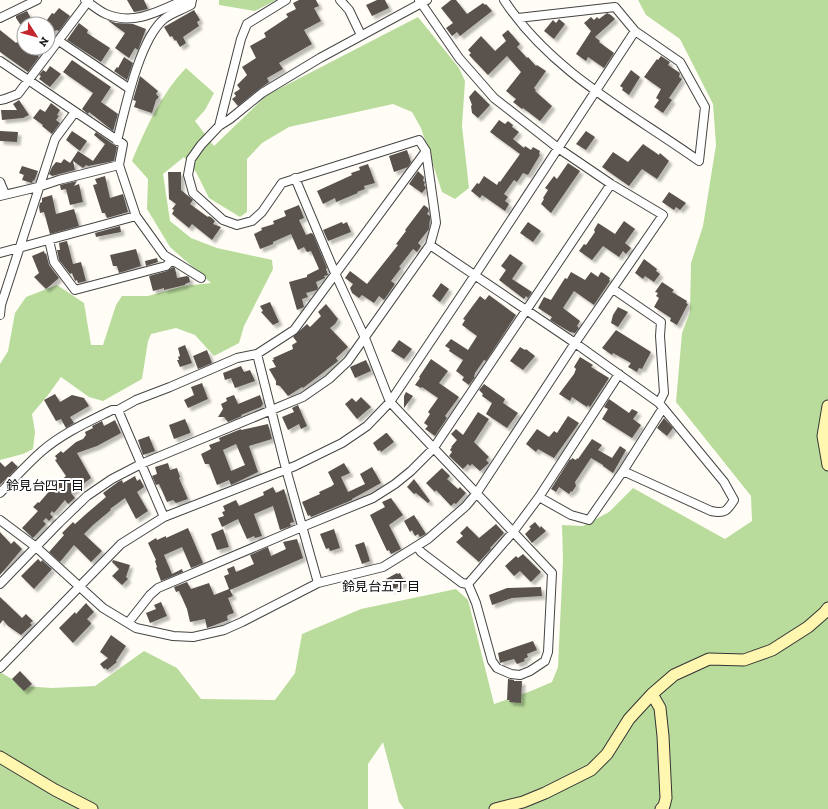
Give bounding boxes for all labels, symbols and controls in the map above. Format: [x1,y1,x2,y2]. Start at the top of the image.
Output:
north arrow [16,16,56,56]
text: N [36,34,51,49]
district label: 鈴見台四丁目 [6,478,84,493]
district label: 鈴見台五丁目 [342,579,420,594]

